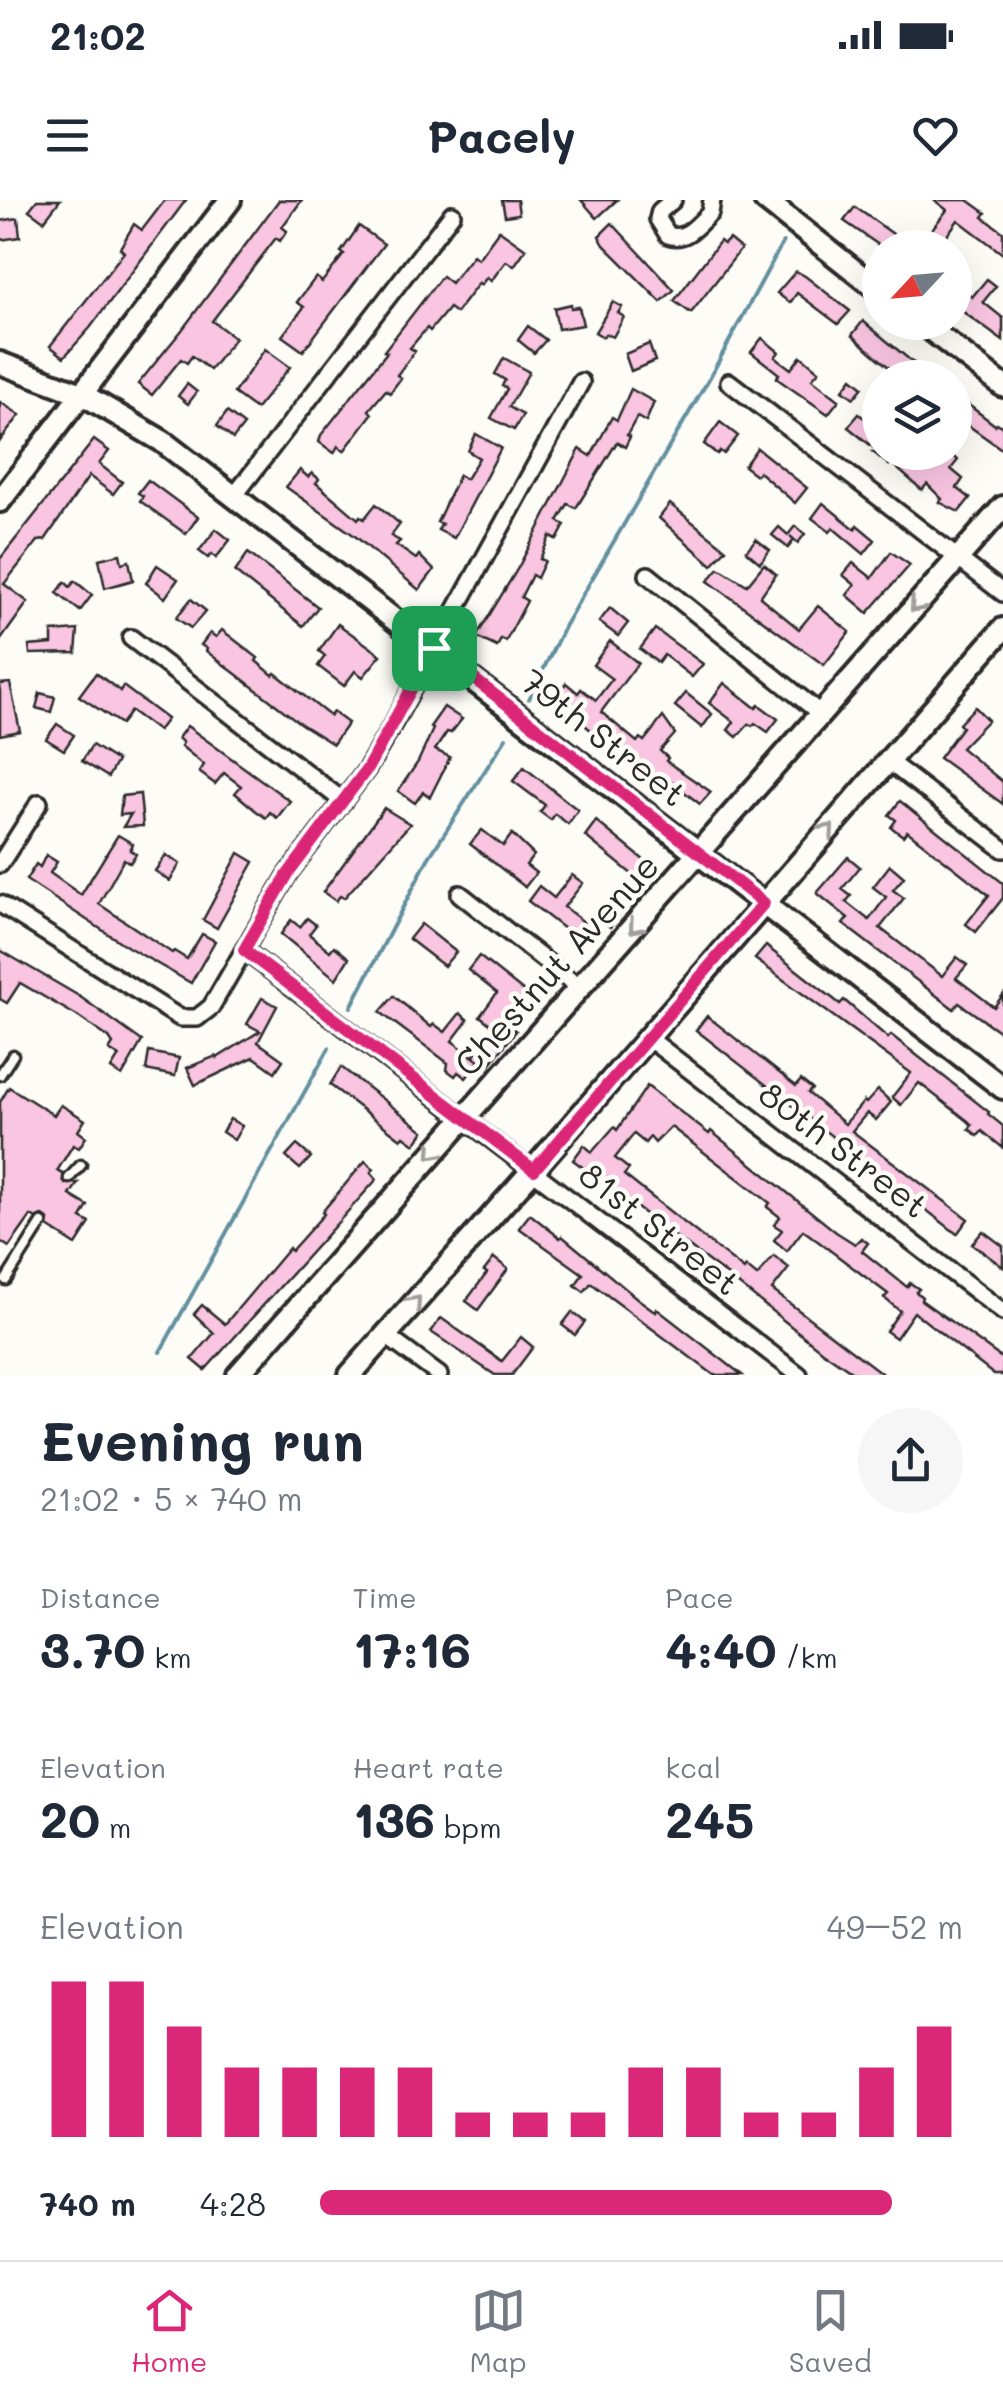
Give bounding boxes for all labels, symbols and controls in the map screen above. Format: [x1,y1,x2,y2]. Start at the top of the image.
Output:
text: 21:02 [50,10,146,60]
text: Pacely [427,106,576,164]
icon: menu [40,108,95,163]
icon: heart [908,108,963,163]
north arrow [862,230,972,340]
map controls [862,230,972,470]
button: layers [862,360,972,470]
one-way arrow [909,594,927,613]
pin [392,606,477,691]
icon: arrive [407,621,462,676]
street label: 79th Street [512,657,696,815]
one-way arrow [816,823,834,841]
street label: Chestnut Avenue [443,842,668,1085]
one-way arrow [629,915,647,934]
street label: 80th Street [750,1070,938,1227]
one-way arrow [427,1141,445,1160]
street label: 81st Street [570,1150,750,1305]
one-way arrow [403,1295,421,1314]
text: Evening run [40,1403,364,1475]
button: share [858,1408,963,1513]
text: 21:02 · 5 × 740 m [40,1477,303,1519]
text: Distance [40,1579,161,1615]
text: Time [353,1579,416,1615]
text: Pace [665,1579,734,1615]
text: 3.70 [40,1615,145,1681]
text: 17:16 [353,1615,471,1681]
text: 4:40 [665,1615,777,1681]
text: km [145,1639,192,1675]
text: /km [777,1639,838,1675]
text: Elevation [40,1749,166,1785]
text: Heart rate [353,1749,504,1785]
text: kcal [665,1749,721,1785]
text: 20 [40,1785,100,1851]
text: 136 [353,1785,435,1851]
text: 245 [665,1785,754,1851]
text: m [100,1809,131,1845]
text: bpm [435,1809,501,1845]
text: Elevation [40,1905,184,1947]
text: 49–52 m [827,1905,963,1947]
text: 740 m [40,2182,136,2224]
text: 4:28 [200,2182,266,2224]
tab: Home [131,2283,207,2379]
tab: Map [470,2283,527,2379]
tab: Saved [789,2283,872,2379]

